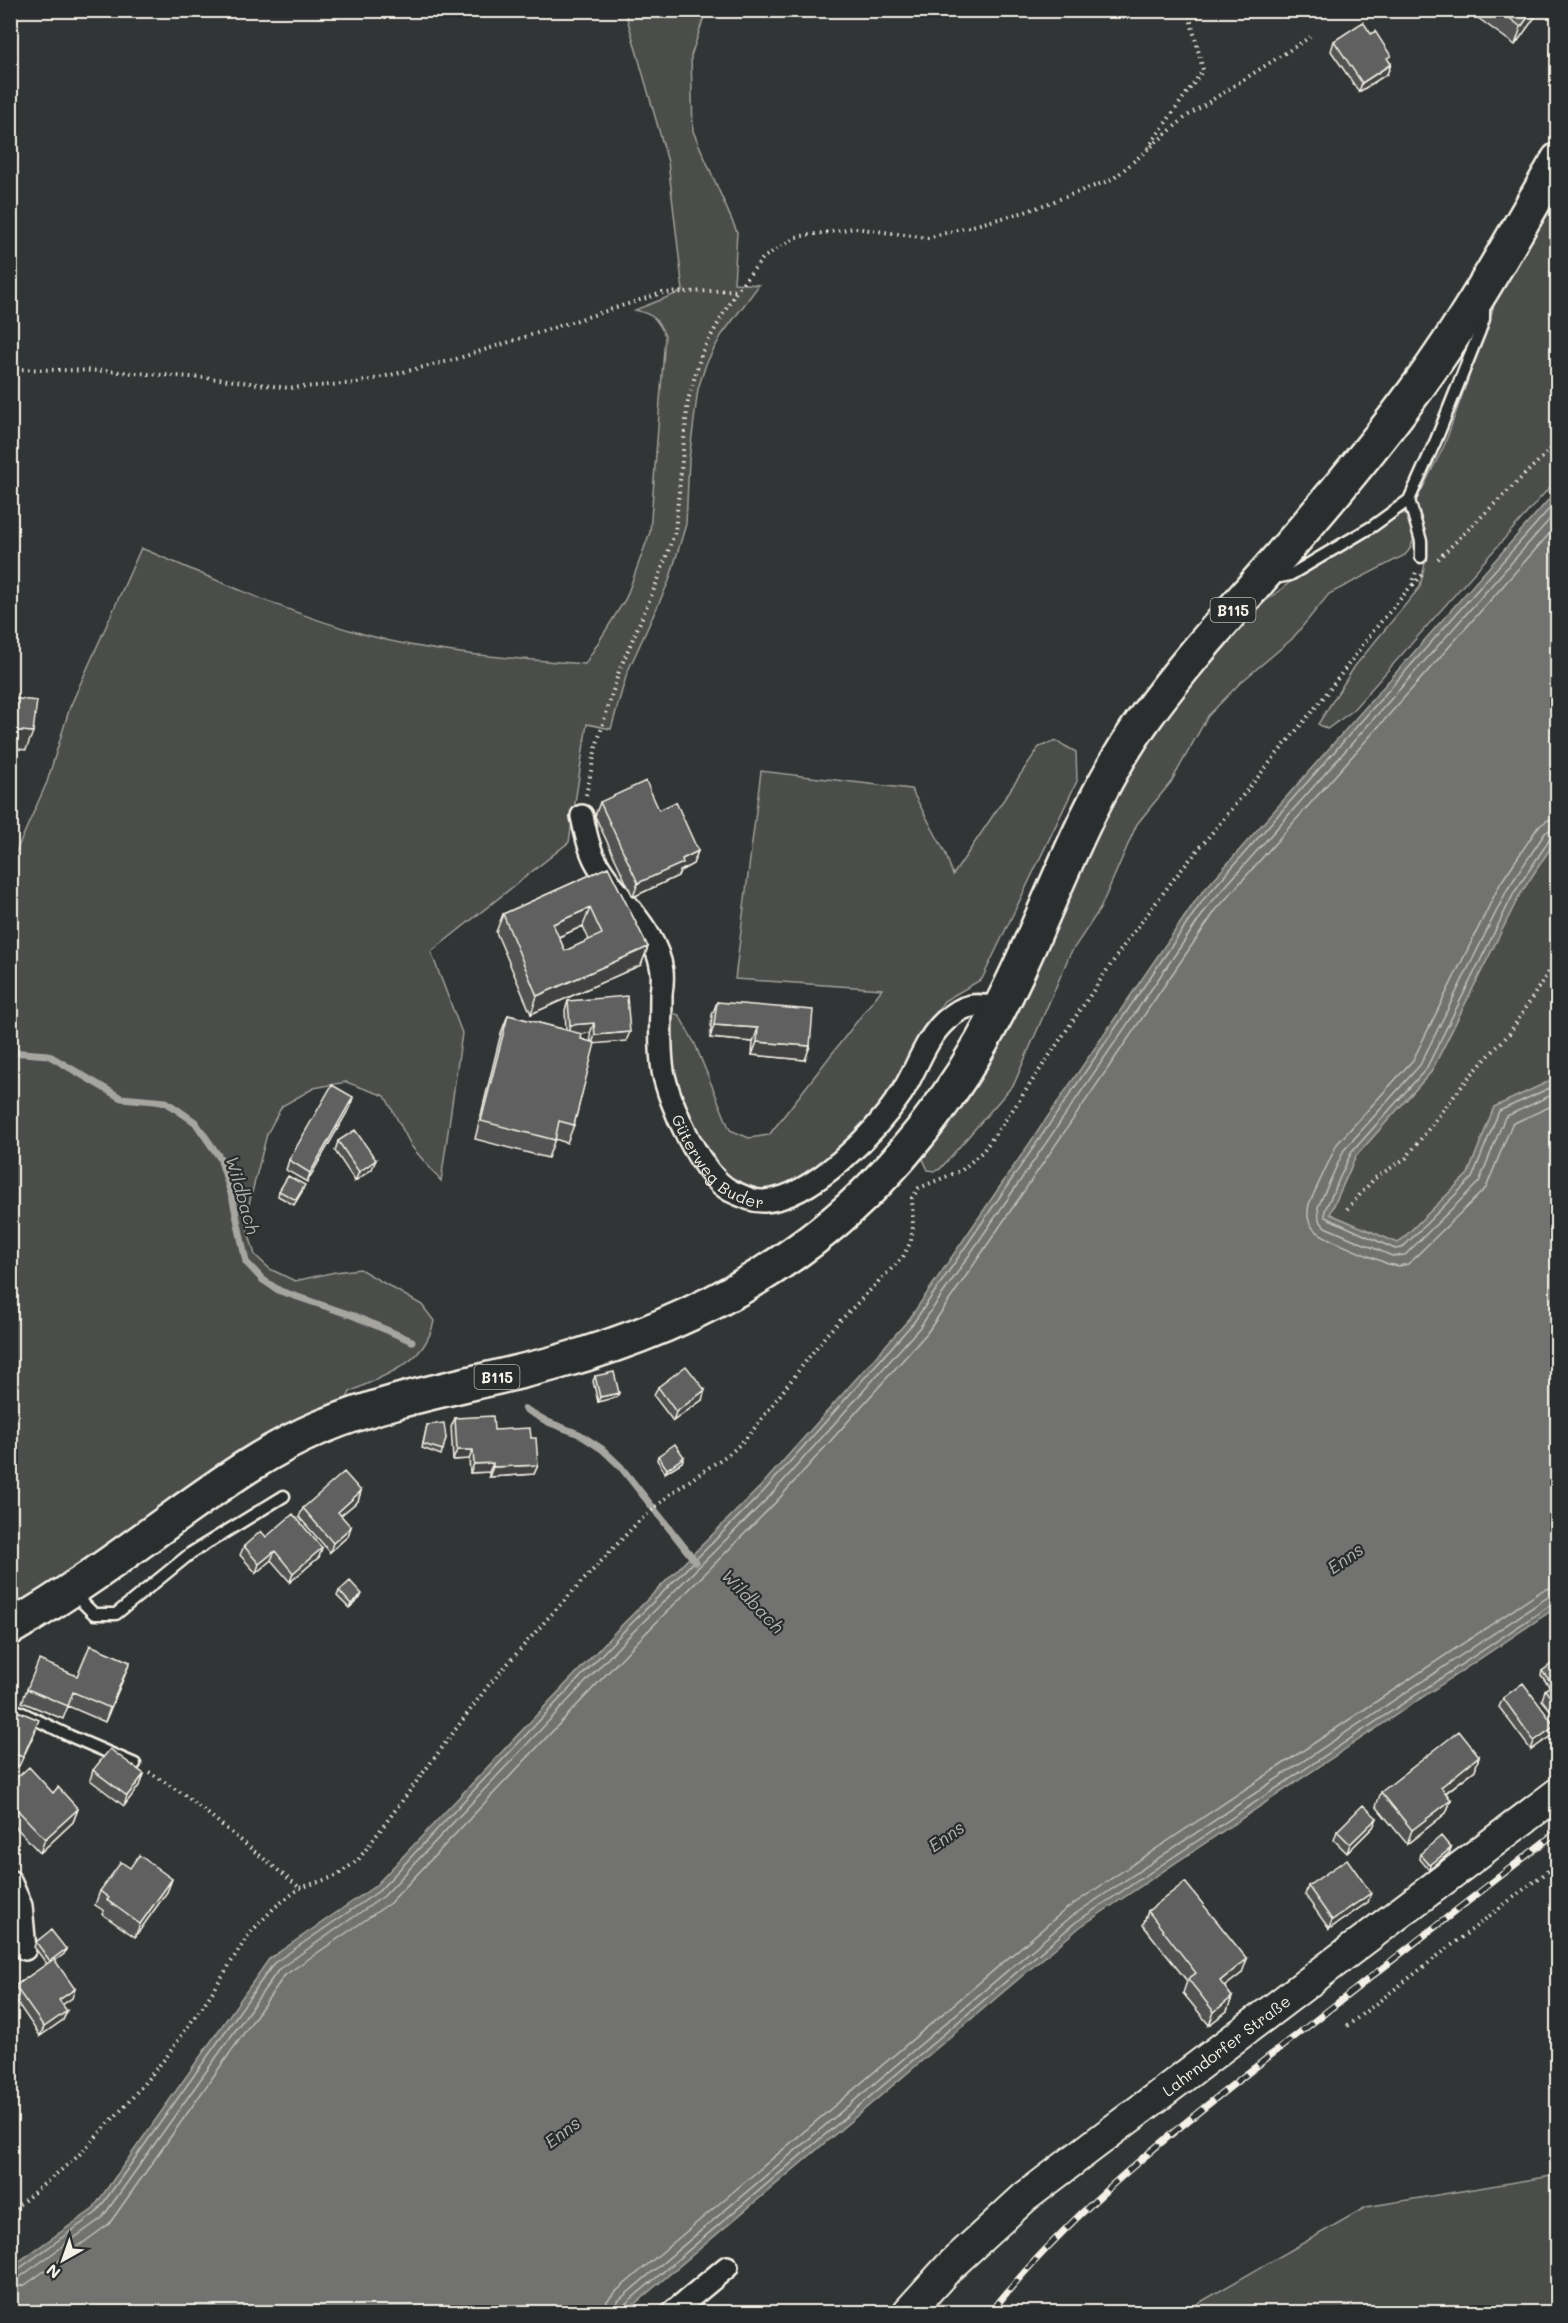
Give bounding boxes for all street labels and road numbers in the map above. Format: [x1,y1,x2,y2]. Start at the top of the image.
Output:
road number: B115 [1210,598,1256,622]
street label: Güterweg Buder [668,1111,765,1212]
road number: B115 [474,1365,520,1389]
street label: Lahrndorfer Straße [1157,1990,1294,2100]

